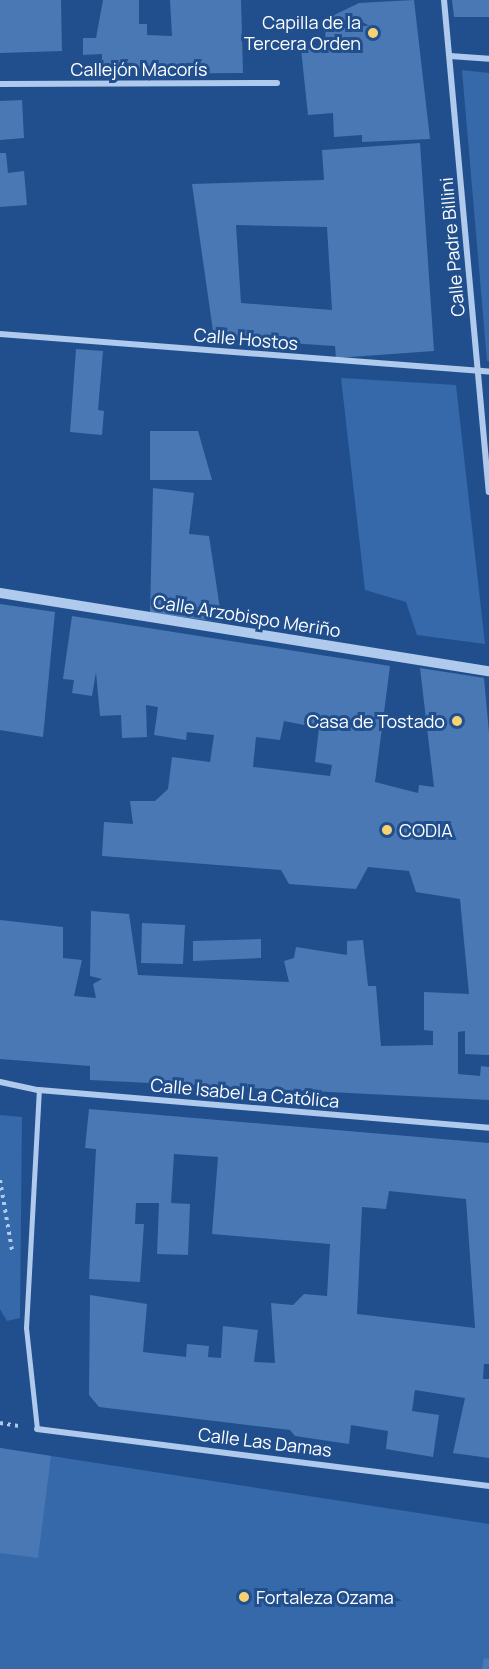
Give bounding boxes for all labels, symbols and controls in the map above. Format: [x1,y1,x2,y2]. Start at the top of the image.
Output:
place label: Capilla de la Tercera Orden [244,12,361,54]
marker: Capilla de la Tercera Orden [366,26,380,40]
street label: Callejón Macorís [71,58,207,80]
street label: Calle Padre Billini [435,176,469,318]
street label: Calle Hostos [193,324,299,354]
street label: Calle Arzobispo Meriño [152,590,342,642]
place label: Casa de Tostado [306,710,445,732]
marker: Casa de Tostado [450,714,464,728]
place label: CODIA [399,819,453,841]
marker: CODIA [380,823,394,837]
street label: Calle Isabel La Católica [150,1074,340,1112]
street label: Calle Las Damas [197,1423,333,1461]
place label: Fortaleza Ozama [256,1586,394,1608]
marker: Fortaleza Ozama [237,1590,251,1604]

